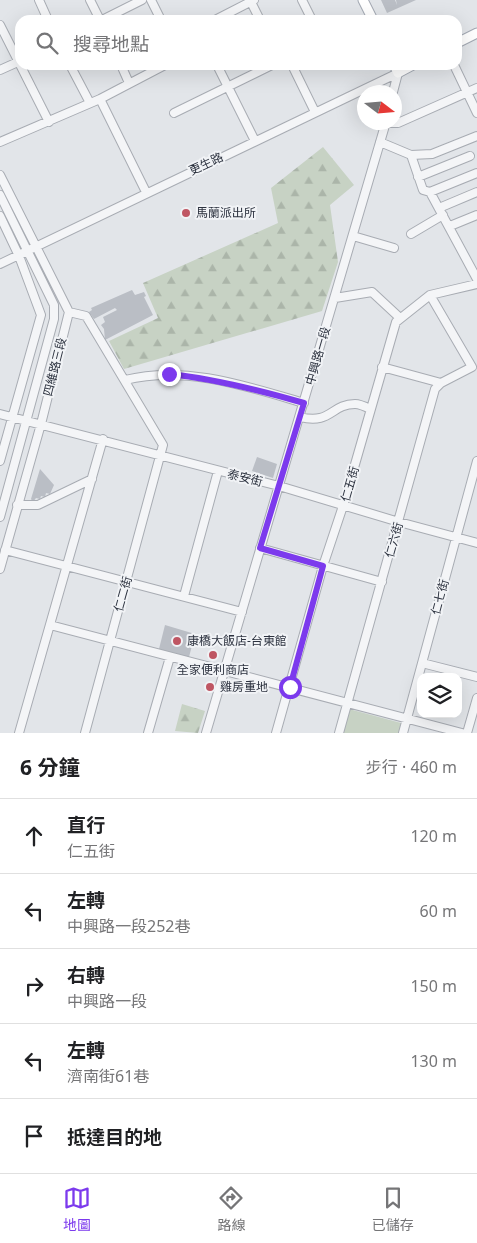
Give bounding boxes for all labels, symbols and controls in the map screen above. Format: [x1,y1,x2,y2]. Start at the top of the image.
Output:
search box [15,15,462,70]
icon: search [33,29,61,57]
text: 搜尋地點 [73,31,149,57]
north arrow [357,85,402,130]
street label: 更生路 [186,148,226,179]
place label: 馬蘭派出所 [196,204,256,221]
marker: 馬蘭派出所 [180,207,192,219]
street label: 中興路一段 [301,325,334,387]
street label: 四維路三段 [39,336,70,398]
route end [158,363,181,386]
street label: 仁五街 [336,464,363,504]
street label: 泰安街 [226,465,265,490]
street label: 仁六街 [380,520,407,560]
street label: 仁二街 [109,574,136,614]
street label: 仁七街 [427,577,452,616]
place label: 康橋大飯店-台東館 [187,632,287,649]
marker: 康橋大飯店-台東館 [171,635,183,647]
marker: 全家便利商店 [207,649,219,661]
place label: 全家便利商店 [177,661,249,678]
map controls [417,673,462,718]
button: layers [417,673,462,718]
route start [279,676,302,699]
place label: 雞房重地 [220,678,268,695]
marker: 雞房重地 [204,681,216,693]
text: 6 分鐘 [20,753,79,781]
text: 步行 · 460 m [366,756,457,778]
text: 直行 [67,812,105,838]
icon: ahead [20,822,48,850]
text: 120 m [410,825,457,847]
text: 仁五街 [67,840,115,862]
text: 左轉 [67,887,105,913]
icon: left [20,897,48,925]
text: 60 m [420,900,457,922]
text: 中興路一段252巷 [67,915,190,937]
text: 右轉 [67,962,105,988]
icon: right [20,972,48,1000]
text: 150 m [410,975,457,997]
text: 中興路一段 [67,990,147,1012]
text: 左轉 [67,1037,105,1063]
icon: left [20,1047,48,1075]
text: 130 m [410,1050,457,1072]
text: 濟南街61巷 [67,1065,149,1087]
icon: arrive [20,1122,48,1150]
text: 抵達目的地 [67,1124,162,1150]
tab: 地圖 [63,1184,91,1234]
tab: 路線 [217,1184,245,1234]
tab: 已儲存 [372,1184,414,1234]

